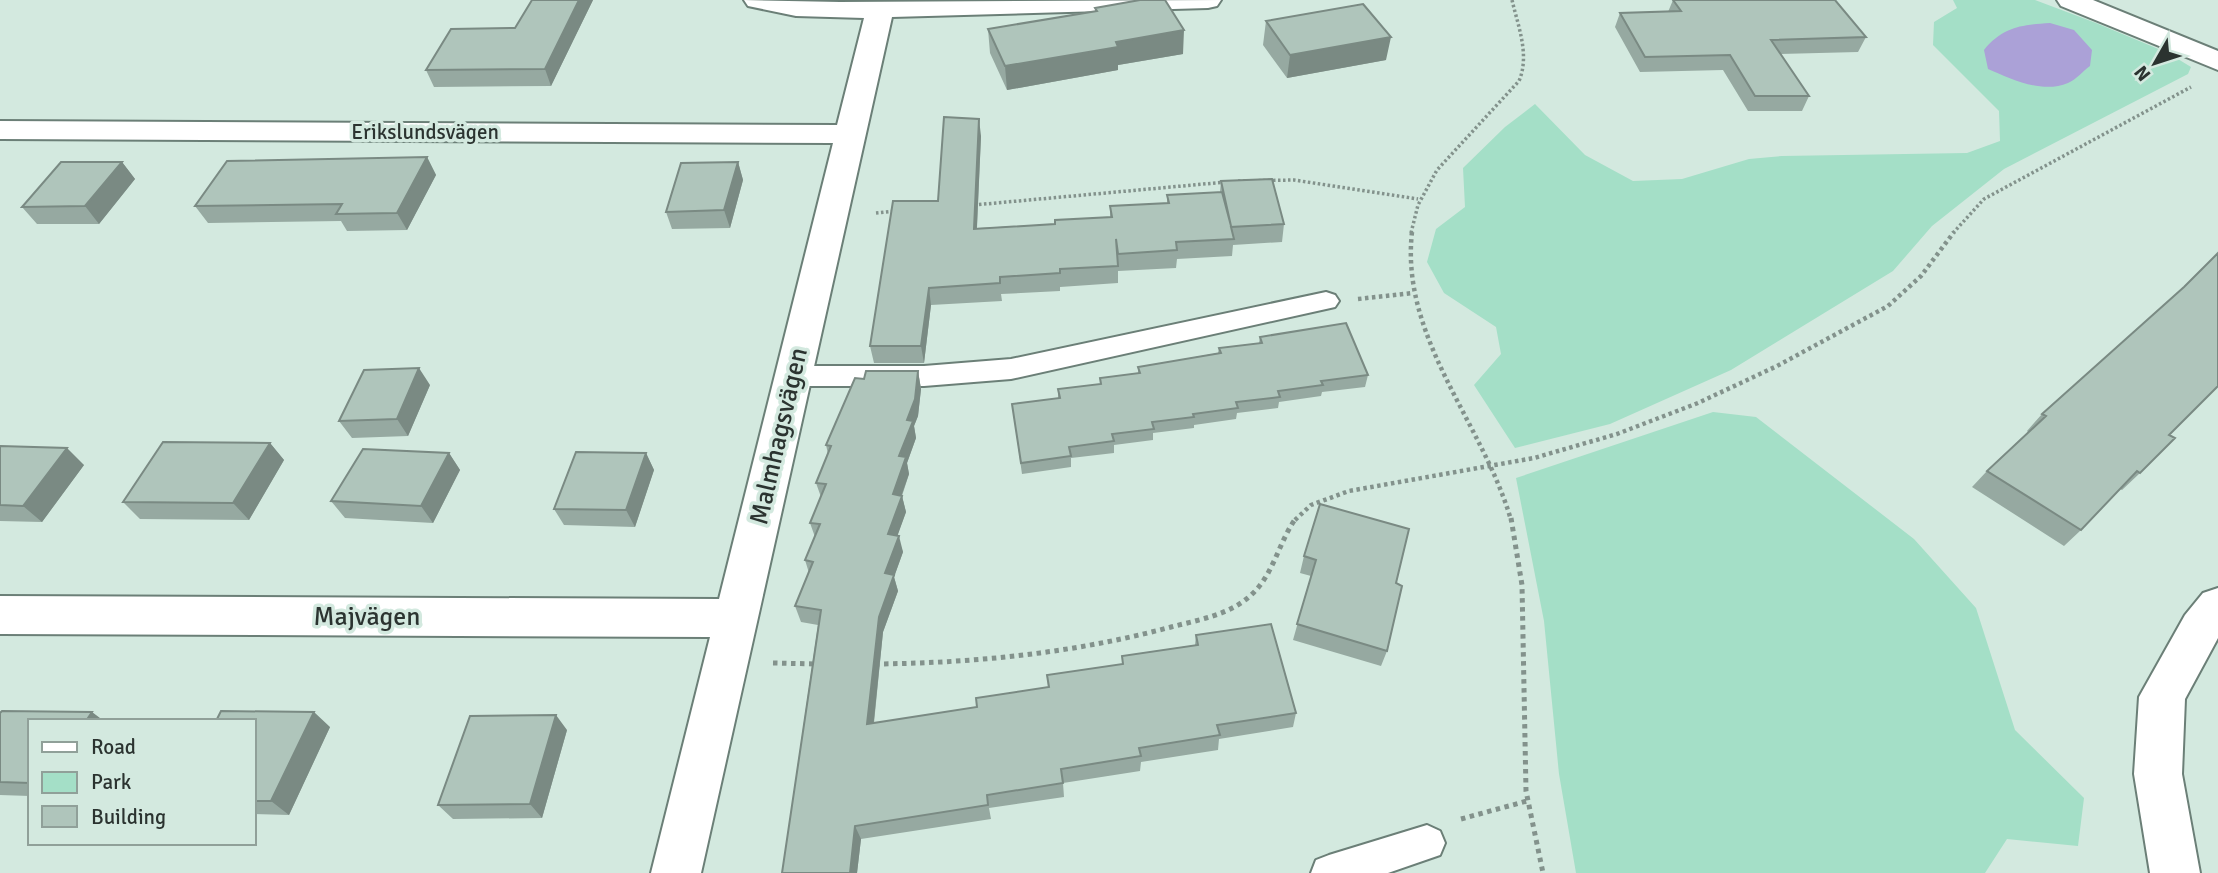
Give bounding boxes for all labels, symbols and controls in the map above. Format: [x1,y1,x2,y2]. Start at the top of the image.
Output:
north arrow [2120,28,2190,98]
text: N [2129,60,2156,86]
street label: Erikslundsvägen [351,119,499,145]
street label: Malmhagsvägen [743,345,815,528]
street label: Majvägen [314,601,421,633]
legend [28,719,256,845]
text: Road [91,734,136,760]
text: Park [91,769,132,795]
text: Building [91,804,166,830]

